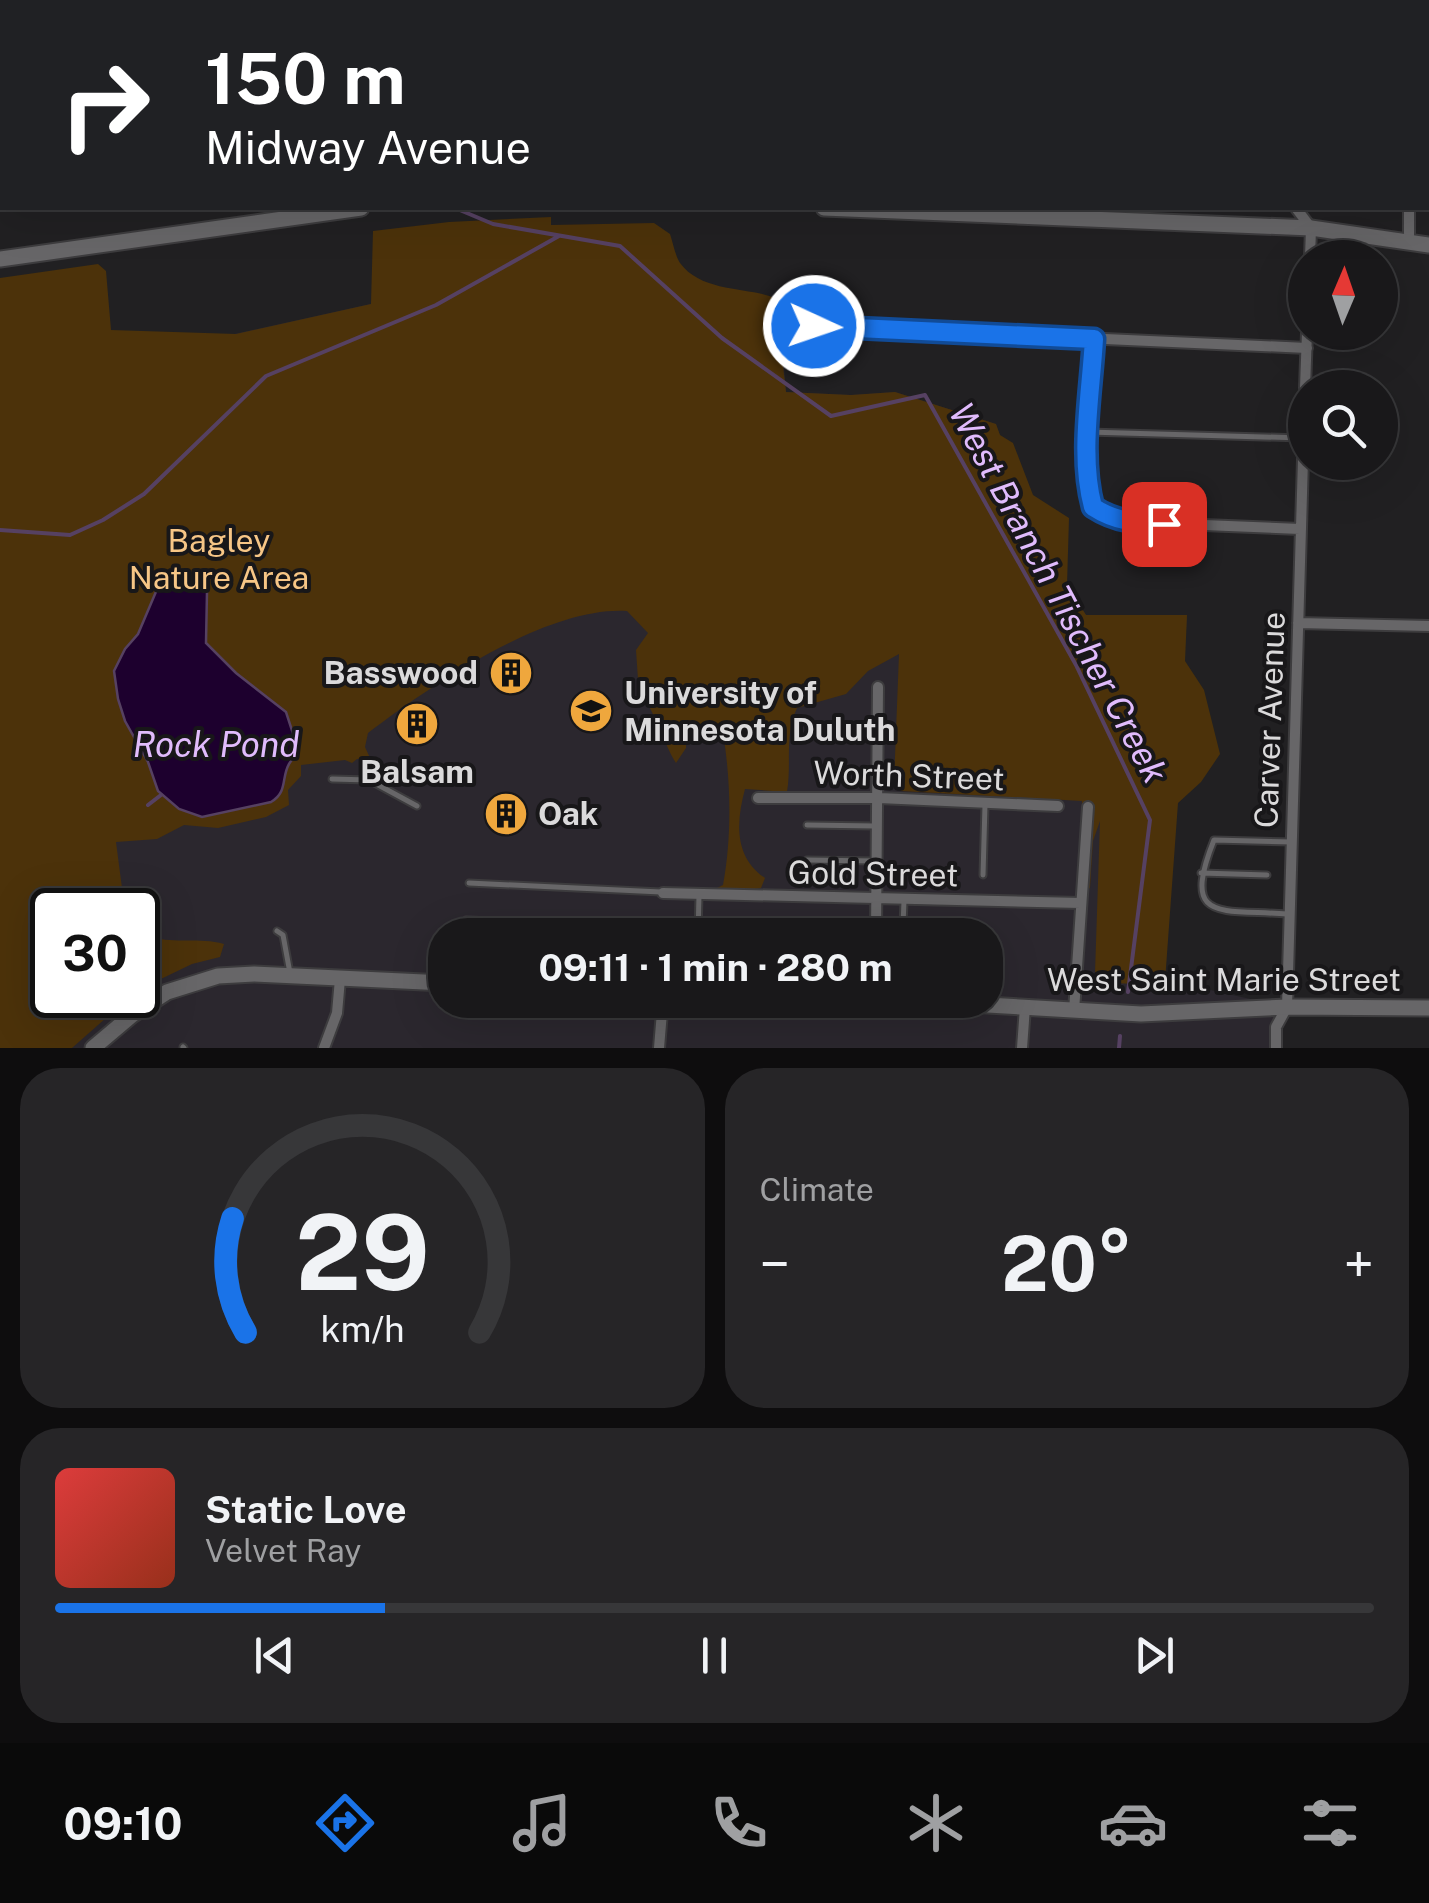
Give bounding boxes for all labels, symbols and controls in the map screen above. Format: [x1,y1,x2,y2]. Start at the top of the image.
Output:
text: 150 m [205,37,406,120]
icon: right [40,40,170,170]
text: Midway Avenue [205,121,531,174]
north arrow [1288,240,1398,350]
map controls [1288,240,1398,480]
position arrow [762,274,866,378]
button: search [1288,370,1398,480]
water label: West Branch Tischer Creek [941,396,1176,790]
pin [1122,482,1207,567]
icon: arrive [1137,497,1192,552]
park label: Bagley Nature Area [129,522,309,596]
street label: Carver Avenue [1247,611,1292,829]
building icon: Basswood [488,650,534,696]
place label: Basswood [324,654,478,691]
place label: University of Minnesota Duluth [624,674,896,748]
school or university icon: University of Minnesota Duluth [568,688,614,734]
building icon: Balsam [394,701,440,747]
water label: Rock Pond [133,724,299,765]
place label: Balsam [360,753,474,790]
street label: Worth Street [813,754,1005,797]
building icon: Oak [483,791,529,837]
place label: Oak [538,795,598,832]
street label: Gold Street [787,854,959,893]
speed limit sign: 30 [30,888,160,1018]
text: 09:11 · 1 min · 280 m [538,945,893,990]
street label: West Saint Marie Street [1047,961,1401,998]
text: Climate [760,1171,874,1208]
text: 29 [295,1191,430,1313]
text: 20° [1001,1220,1133,1308]
text: − [760,1232,790,1296]
text: + [1343,1232,1374,1296]
text: km/h [320,1308,404,1350]
text: Static Love [205,1487,407,1532]
text: Velvet Ray [205,1532,361,1569]
icon: previous [247,1628,302,1683]
icon: pause [687,1628,742,1683]
icon: next [1127,1628,1182,1683]
icon: directions [310,1788,380,1858]
icon: music [507,1788,577,1858]
icon: phone [704,1788,774,1858]
icon: climate [901,1788,971,1858]
icon: car [1098,1788,1168,1858]
icon: filters [1295,1788,1365,1858]
text: 09:10 [64,1797,182,1850]

